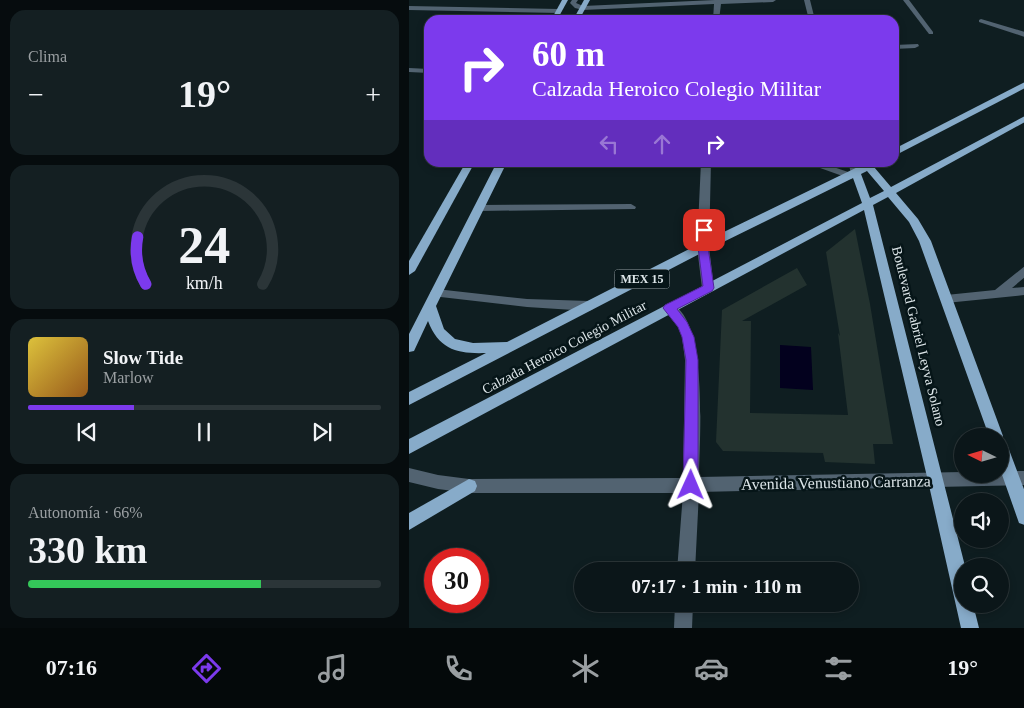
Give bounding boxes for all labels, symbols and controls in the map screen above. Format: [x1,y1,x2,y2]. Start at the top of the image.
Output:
icon: right [449,35,514,100]
text: 60 m [532,35,605,74]
text: Clima [28,48,67,65]
text: 19° [178,73,231,115]
text: Calzada Heroico Colegio Militar [532,76,821,101]
text: − [28,79,44,110]
text: + [365,79,381,110]
icon: left [595,130,623,158]
icon: ahead [648,130,676,158]
icon: right [701,130,729,158]
pin [683,209,725,251]
icon: arrive [690,216,718,244]
text: 24 [179,217,231,274]
street label: Boulevard Gabriel Leyva Solano [889,245,948,428]
road number: MEX 15 [615,270,669,288]
text: km/h [186,273,223,293]
street label: Calzada Heroico Colegio Militar [480,297,649,397]
text: Slow Tide [103,347,183,368]
text: Marlow [103,369,154,386]
icon: previous [73,418,101,446]
icon: pause [190,418,218,446]
icon: next [308,418,336,446]
north arrow [954,428,1009,482]
map controls [954,428,1009,613]
position arrow [664,458,716,510]
street label: Avenida Venustiano Carranza [741,472,931,493]
button: sound [954,493,1009,548]
text: Autonomía · 66% [28,504,143,521]
text: 330 km [28,529,147,571]
speed limit sign: 30 [424,548,489,613]
button: search [954,558,1009,613]
text: 07:17 · 1 min · 110 m [632,576,801,597]
icon: directions [189,651,224,686]
icon: music [315,651,350,686]
icon: phone [441,651,476,686]
icon: climate [568,651,603,686]
icon: car [694,651,729,686]
icon: filters [821,651,856,686]
text: 07:16 [46,655,97,680]
text: 19° [947,655,978,680]

